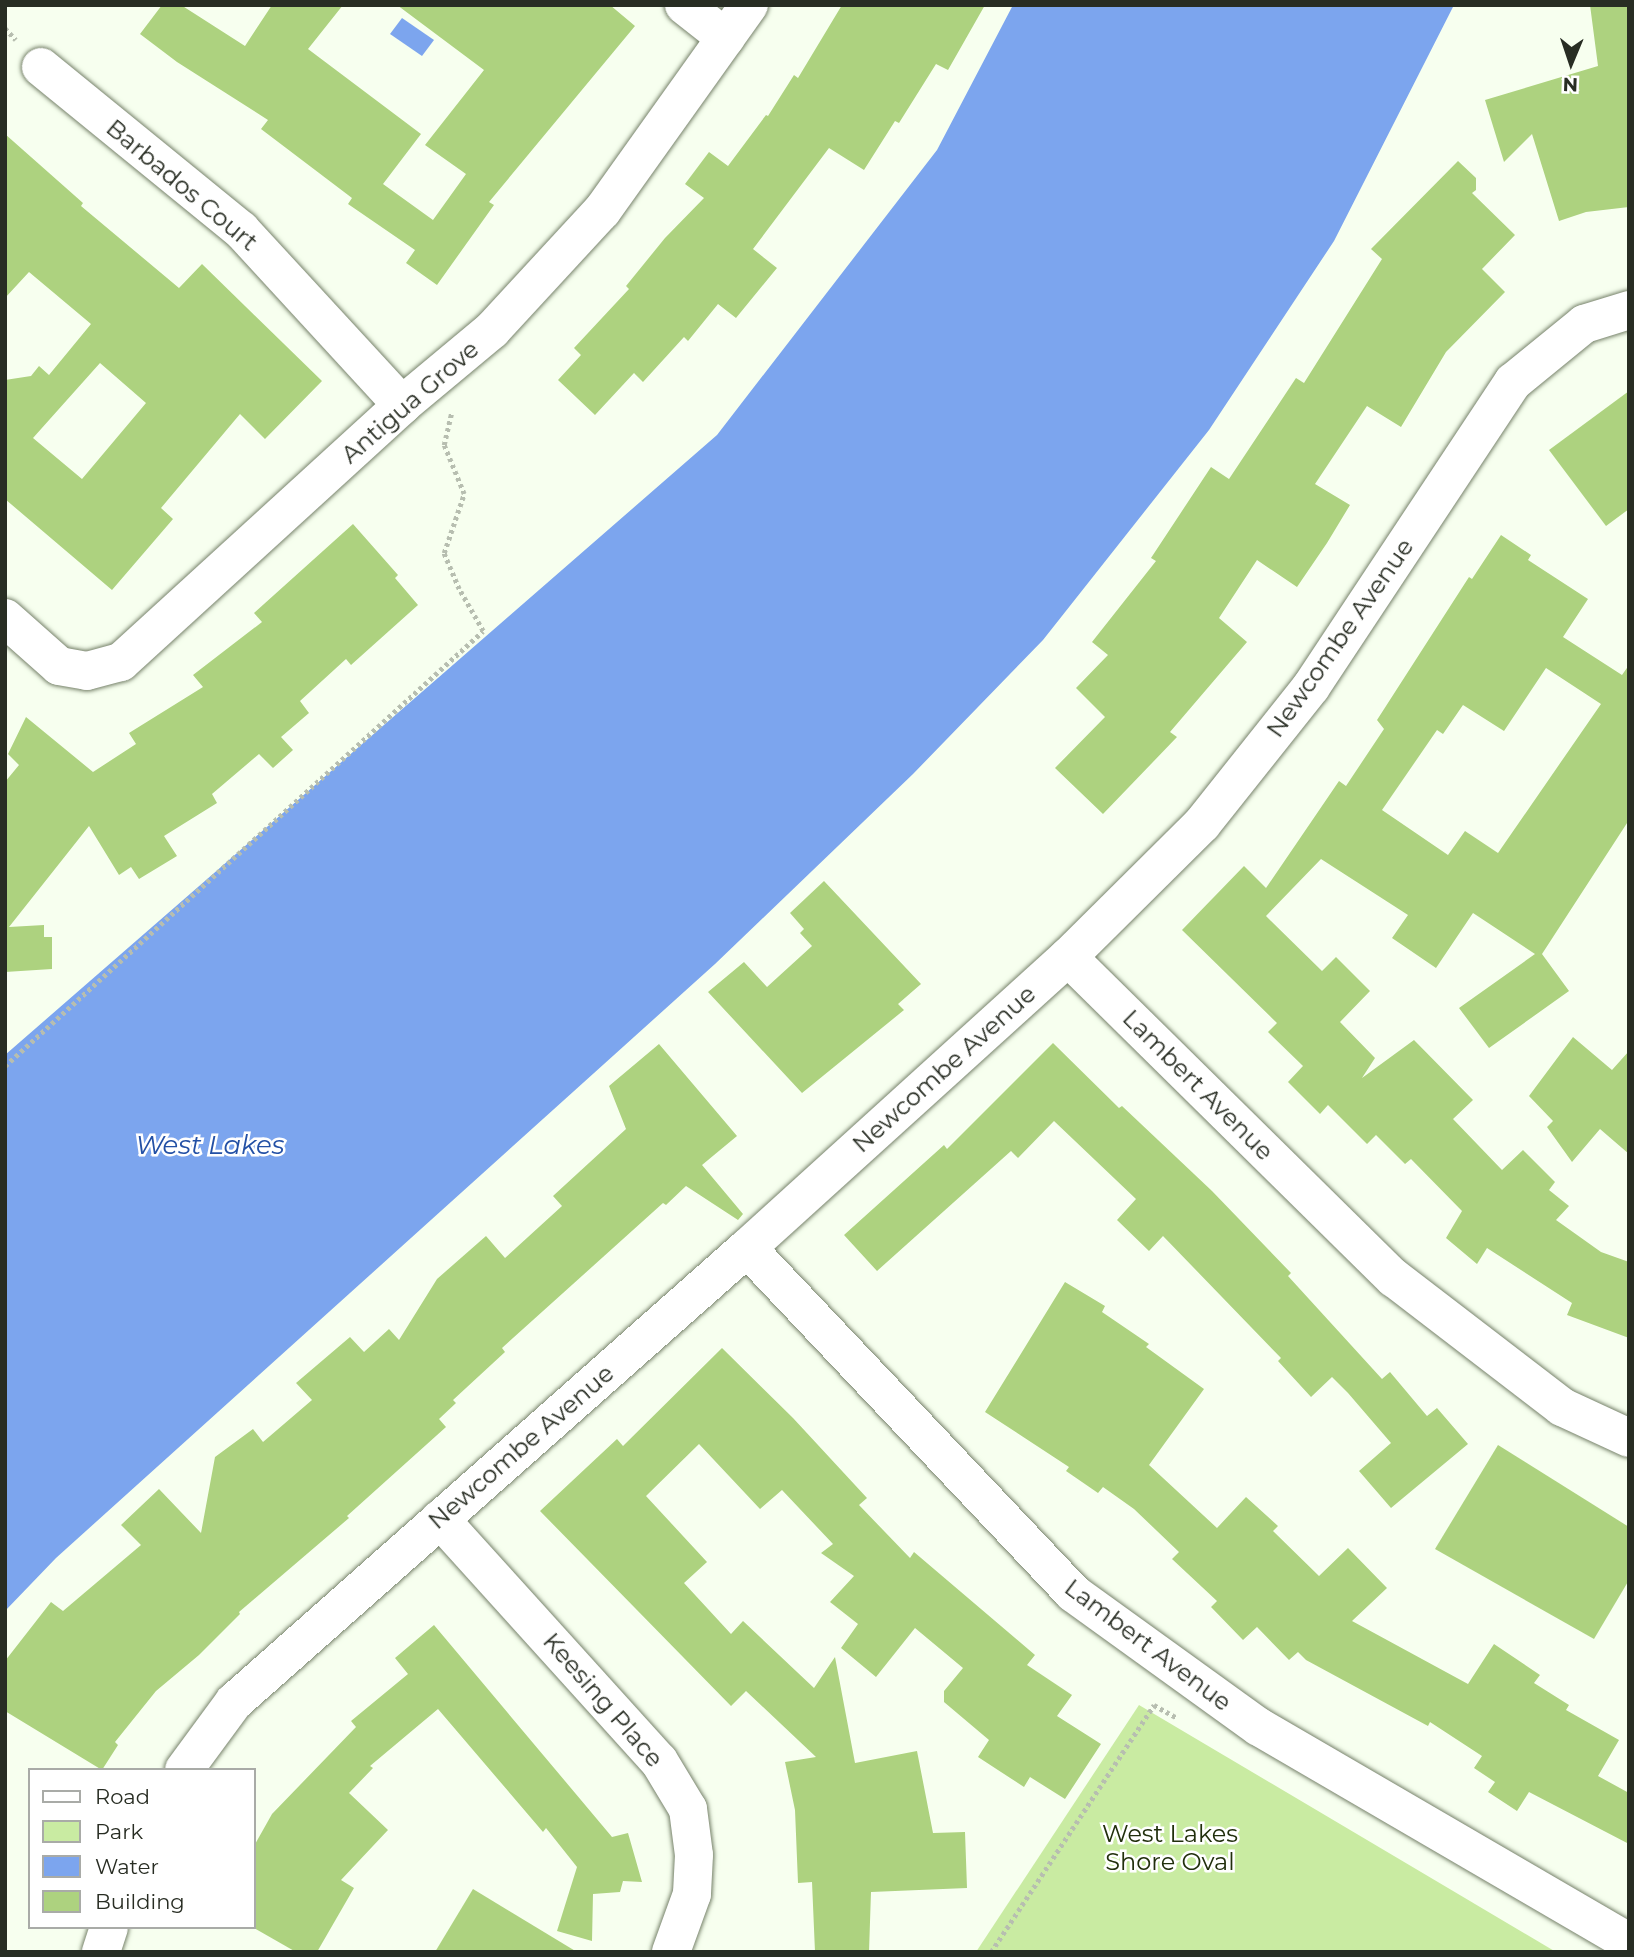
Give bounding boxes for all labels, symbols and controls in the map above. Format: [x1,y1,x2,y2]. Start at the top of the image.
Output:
north arrow [1536,28,1606,98]
text: N [1562,73,1578,96]
street label: Barbados Court [100,113,264,257]
street label: Antigua Grove [336,335,484,469]
street label: Newcombe Avenue [1261,533,1419,743]
street label: Newcombe Avenue [847,979,1041,1159]
street label: Lambert Avenue [1117,1004,1279,1166]
water label: West Lakes [136,1130,284,1162]
street label: Newcombe Avenue [423,1359,619,1535]
street label: Lambert Avenue [1059,1573,1237,1717]
street label: Keesing Place [537,1627,669,1773]
legend [28,1768,256,1929]
text: Road [95,1784,150,1809]
text: Park [95,1819,143,1844]
park label: West Lakes Shore Oval [1102,1820,1238,1876]
text: Water [95,1854,159,1879]
text: Building [95,1889,185,1914]

